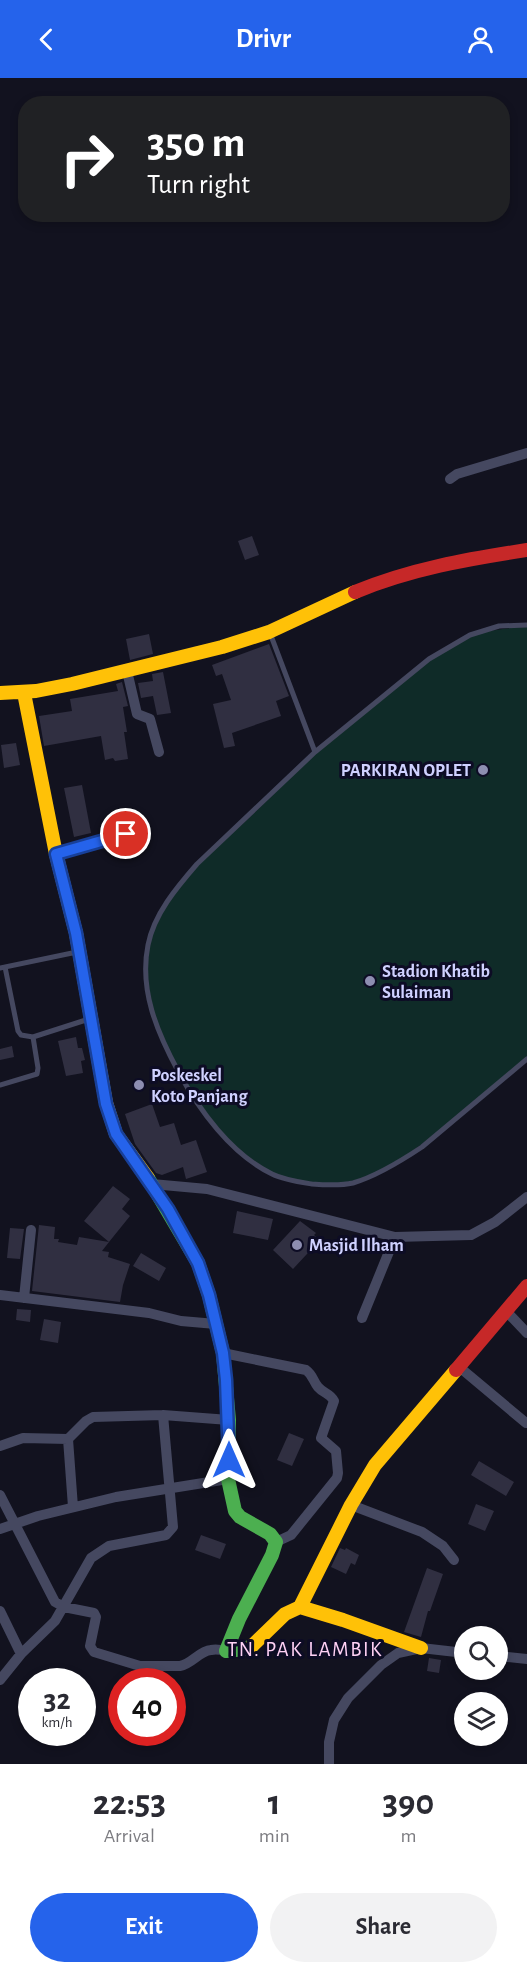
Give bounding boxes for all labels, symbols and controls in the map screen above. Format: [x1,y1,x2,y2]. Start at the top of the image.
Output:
icon: back [30,23,63,56]
icon: person [464,23,497,56]
text: Drivr [236,25,291,52]
icon: right [48,120,126,198]
text: 350 m [147,122,245,164]
text: Turn right [147,171,250,198]
place label: PARKIRAN OPLET [341,762,471,780]
marker: PARKIRAN OPLET [476,763,490,777]
pin [100,808,151,859]
icon: arrive [109,817,142,850]
place label: Stadion Khatib Sulaiman [382,963,490,1002]
marker: Stadion Khatib Sulaiman [363,974,377,988]
place label: Poskeskel Koto Panjang [151,1067,248,1106]
marker: Poskeskel Koto Panjang [132,1078,146,1092]
place label: Masjid Ilham [309,1237,404,1255]
marker: Masjid Ilham [290,1238,304,1252]
position arrow [197,1428,261,1492]
map controls [454,1626,508,1746]
button: search [454,1626,508,1680]
district label: TN. PAK LAMBIK [227,1639,383,1660]
speed limit sign: 40 [108,1668,186,1746]
text: 32 [43,1685,71,1715]
button: layers [454,1692,508,1746]
text: km/h [42,1715,72,1730]
text: 22:53 [93,1785,166,1821]
text: 1 [268,1785,281,1821]
text: 390 [383,1785,434,1821]
text: Arrival [104,1826,155,1846]
text: min [259,1826,290,1846]
text: m [400,1826,416,1846]
button: Exit [30,1893,258,1962]
button: Share [270,1893,497,1962]

